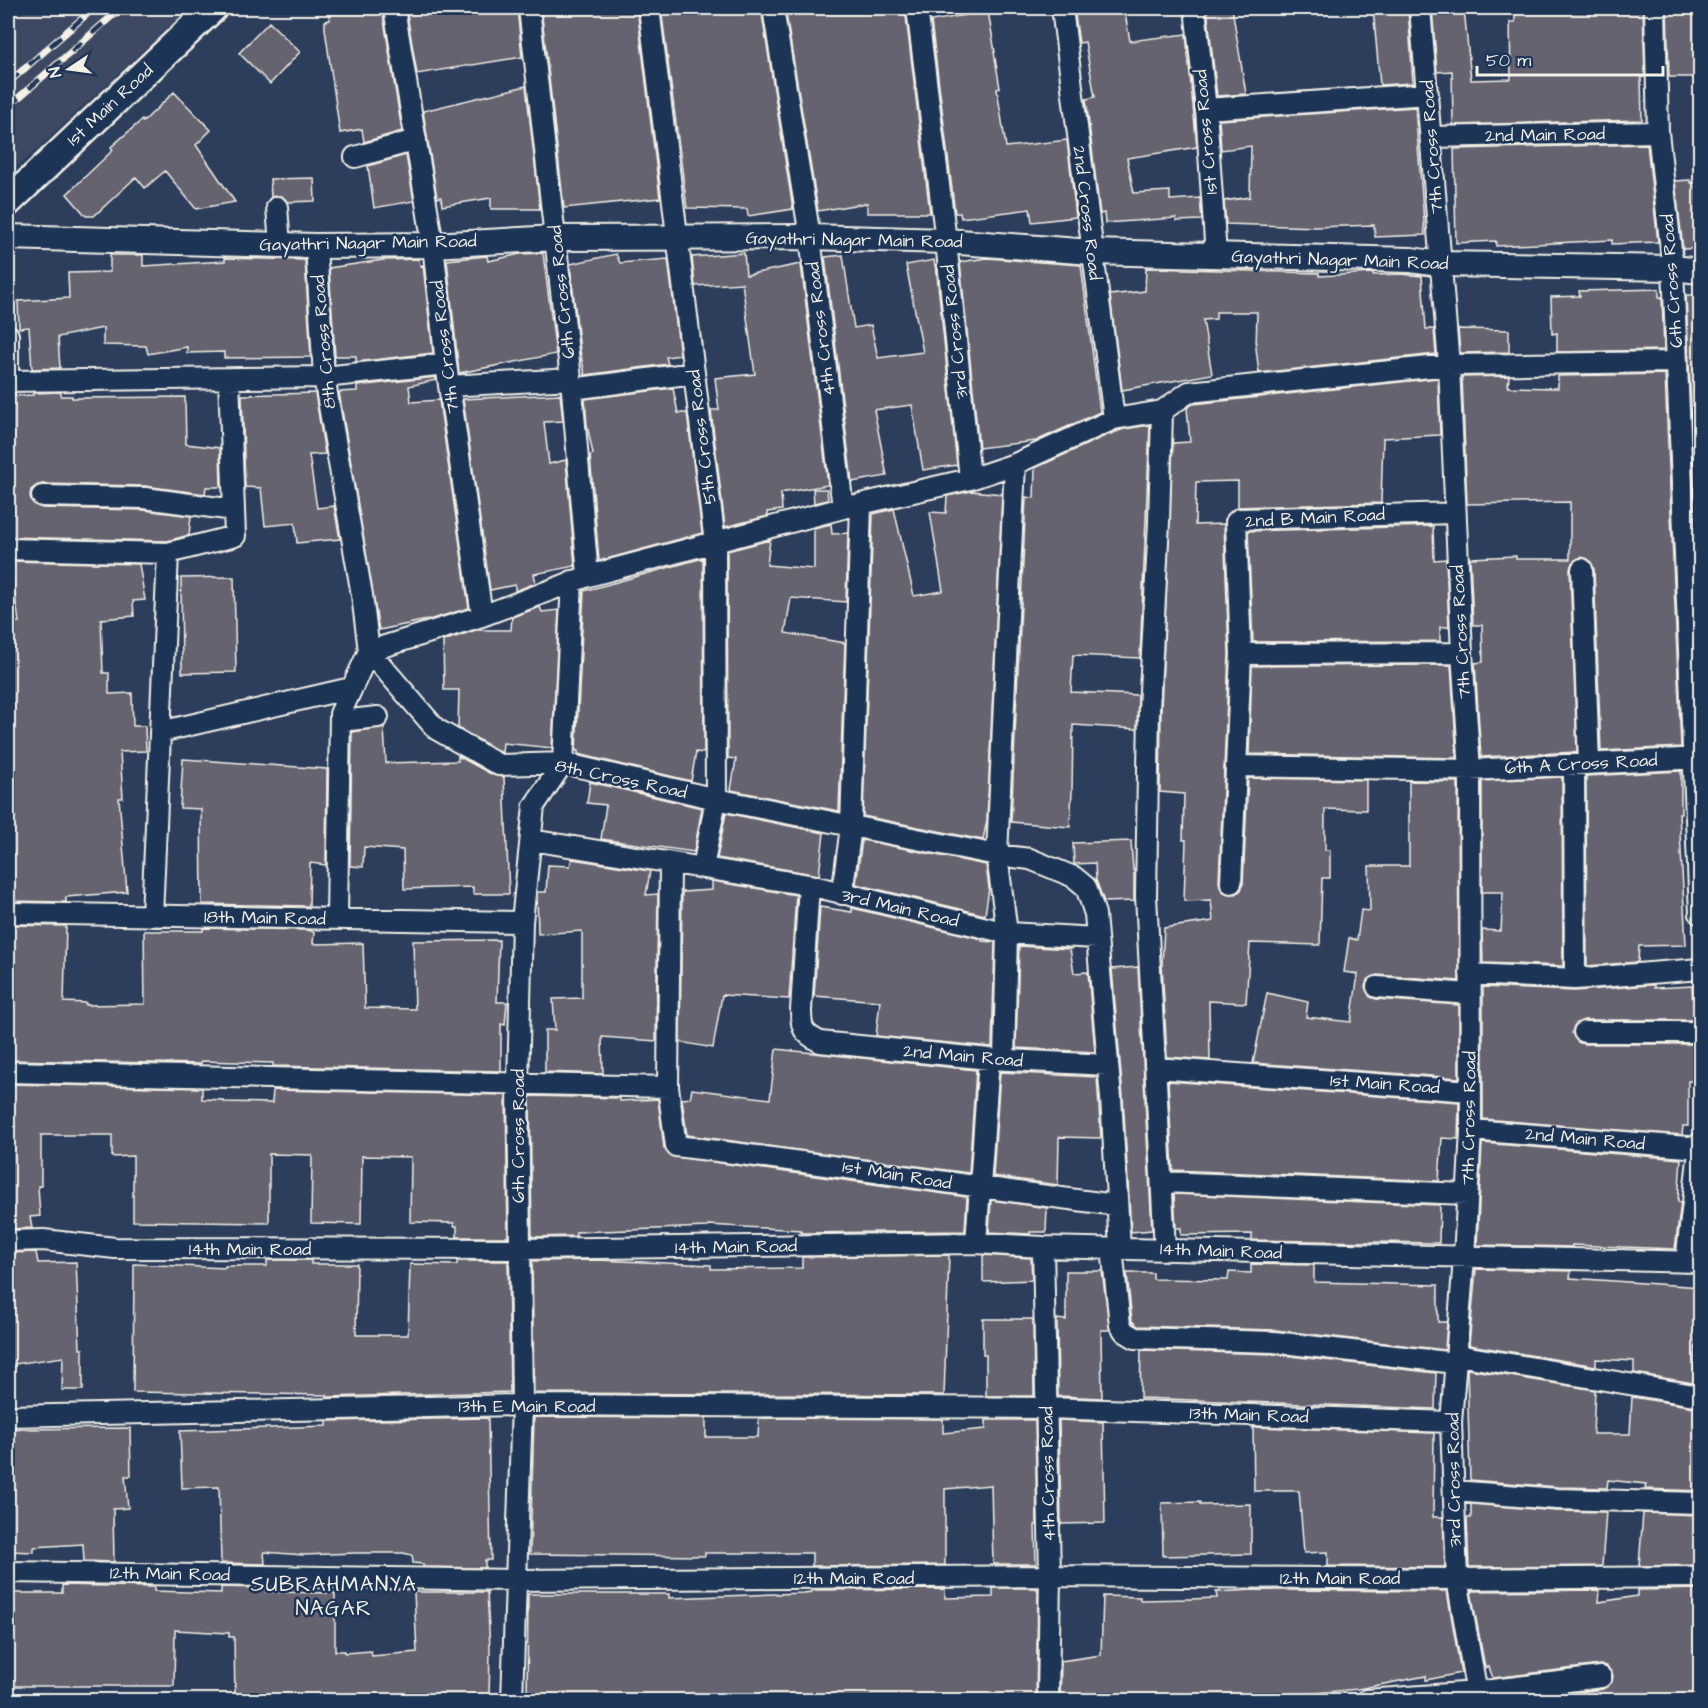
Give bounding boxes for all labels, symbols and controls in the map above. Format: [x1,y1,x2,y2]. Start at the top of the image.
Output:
north arrow [39,39,99,99]
scale bar [1477,39,1663,77]
text: 50 m [1486,48,1531,73]
street label: 1st Main Road [61,58,159,152]
text: N [44,65,67,80]
street label: 1st Cross Road [1188,69,1224,195]
street label: 7th Cross Road [1415,79,1449,215]
street label: 2nd Main Road [1485,121,1605,149]
street label: 2nd Cross Road [1066,144,1108,282]
street label: 6th Cross Road [1655,213,1689,349]
street label: 6th Cross Road [543,224,581,360]
street label: Gayathri Nagar Main Road [745,226,963,255]
street label: Gayathri Nagar Main Road [259,229,477,258]
street label: Gayathri Nagar Main Road [1231,244,1449,277]
street label: 4th Cross Road [800,260,842,398]
street label: 3rd Cross Road [936,264,974,400]
street label: 8th Cross Road [306,274,342,410]
street label: 7th Cross Road [424,279,466,415]
street label: 5th Cross Road [681,368,723,506]
street label: 2nd B Main Road [1244,502,1386,534]
street label: 7th Cross Road [1445,564,1477,700]
street label: 6th A Cross Road [1504,748,1658,780]
street label: 8th Cross Road [553,753,689,805]
street label: 3rd Main Road [839,882,961,934]
street label: 18th Main Road [204,904,326,932]
street label: 2nd Main Road [902,1038,1024,1074]
street label: 7th Cross Road [1455,1051,1483,1185]
street label: 1st Main Road [1329,1068,1441,1100]
street label: 6th Cross Road [506,1069,531,1203]
street label: 2nd Main Road [1524,1121,1646,1157]
street label: 1st Main Road [841,1154,953,1196]
street label: 14th Main Road [675,1233,797,1261]
street label: 14th Main Road [1159,1236,1283,1266]
street label: 14th Main Road [189,1237,311,1262]
street label: 13th E Main Road [458,1394,596,1419]
street label: 13th Main Road [1189,1400,1309,1430]
street label: 4th Cross Road [1034,1406,1062,1542]
street label: 3rd Cross Road [1440,1412,1468,1548]
street label: 12th Main Road [110,1560,230,1588]
street label: 12th Main Road [794,1566,914,1591]
street label: 12th Main Road [1280,1566,1400,1591]
district label: SUBRAHMANYA NAGAR [251,1570,417,1623]

